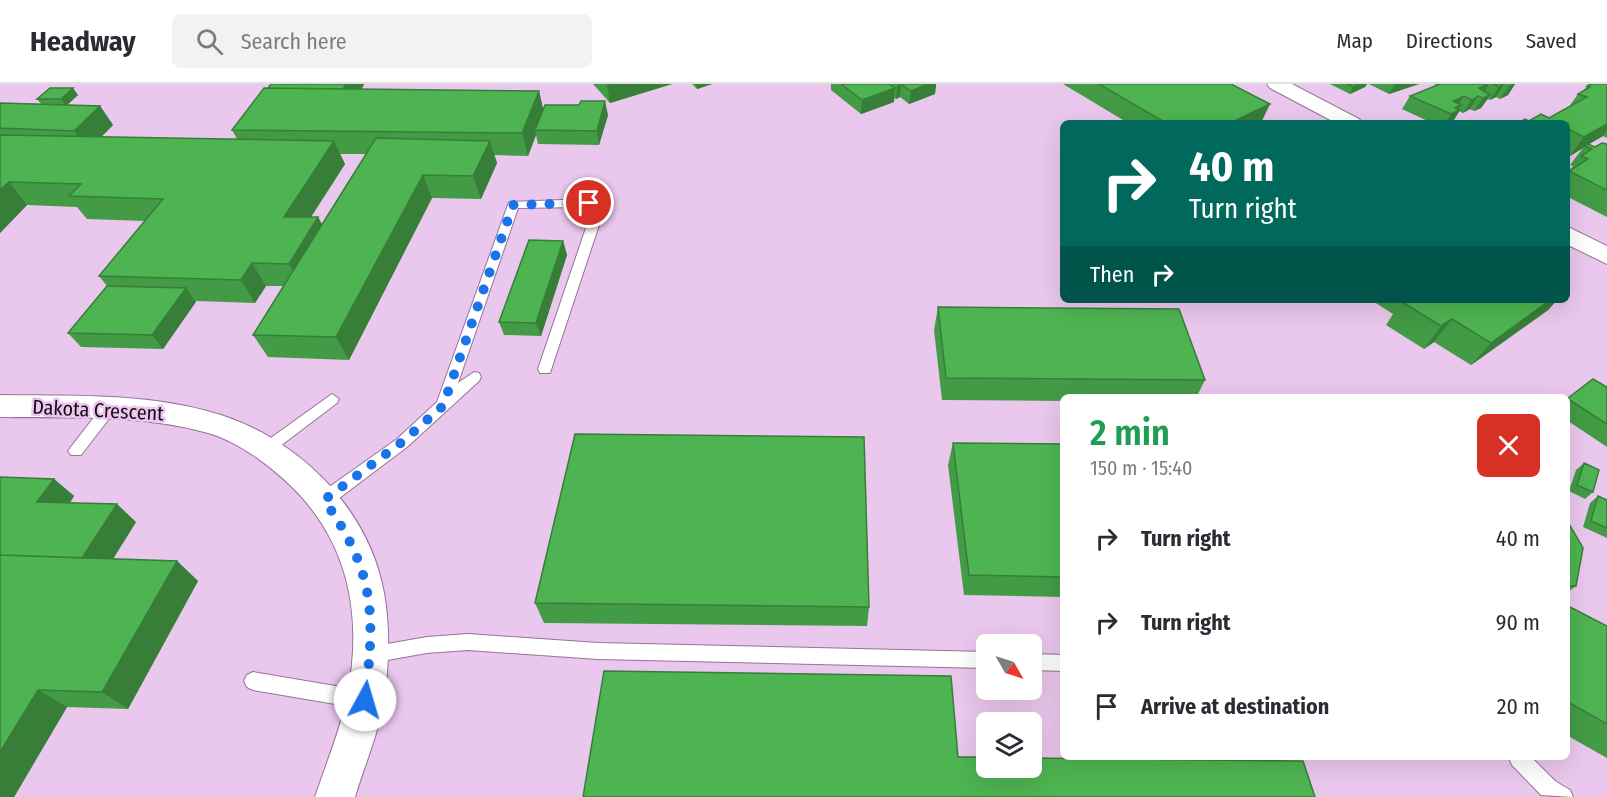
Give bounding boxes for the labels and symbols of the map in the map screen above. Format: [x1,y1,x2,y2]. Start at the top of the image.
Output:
pin [563,177,614,228]
street label: Dakota Crescent [32,395,165,425]
north arrow [976,634,1042,700]
position arrow [333,668,397,732]

